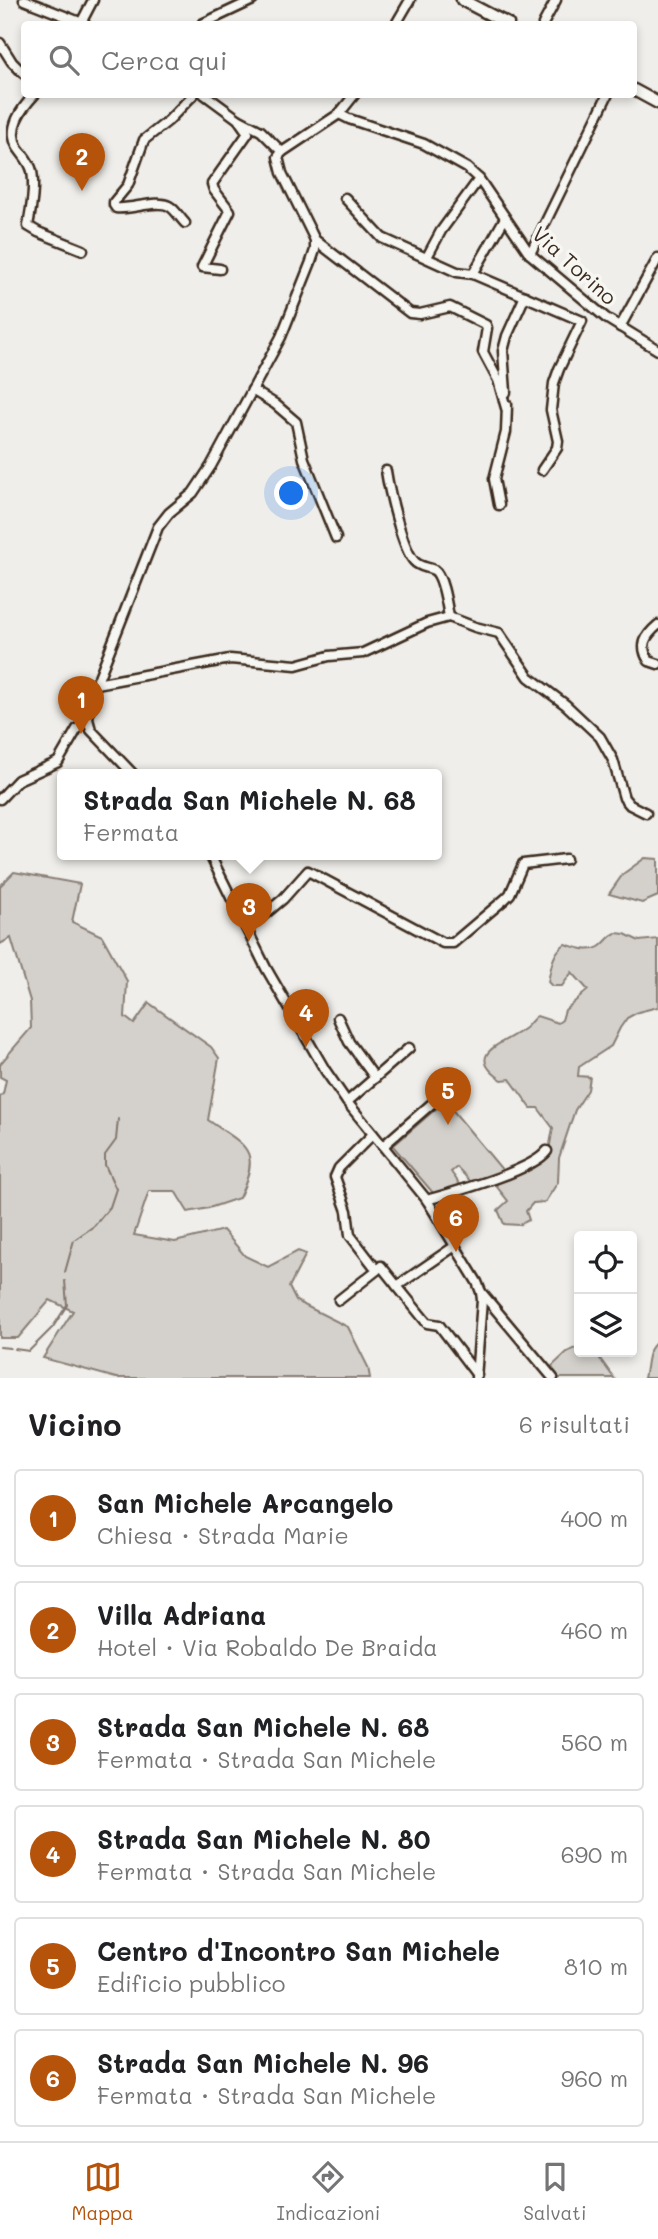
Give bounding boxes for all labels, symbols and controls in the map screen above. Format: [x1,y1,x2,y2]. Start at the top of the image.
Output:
search box [21,21,637,98]
icon: search [45,41,83,79]
text: Cerca qui [101,43,227,77]
pin: 2 [59,133,105,191]
street label: Via Torino [527,220,623,310]
your location [274,476,308,510]
pin: 1 [58,676,104,734]
popup [57,769,442,860]
text: Strada San Michele N. 68 [83,783,416,817]
text: Fermata [83,817,179,847]
pin: 3 [226,883,272,941]
pin: 4 [283,989,329,1047]
pin: 5 [425,1067,471,1125]
pin: 6 [433,1194,479,1252]
map controls [574,1231,637,1357]
button: locate [574,1231,637,1294]
button: layers [574,1294,637,1357]
text: Vicino [28,1404,122,1444]
text: 6 risultati [519,1409,630,1439]
text: San Michele Arcangelo [97,1486,393,1520]
text: 1 [48,1503,58,1533]
text: 400 m [560,1503,628,1533]
text: Chiesa · Strada Marie [97,1520,349,1550]
text: Villa Adriana [97,1598,266,1632]
text: 2 [47,1615,59,1645]
text: 460 m [561,1615,628,1645]
text: Hotel · Via Robaldo De Braida [97,1632,438,1662]
text: Strada San Michele N. 68 [97,1710,429,1744]
text: 3 [46,1727,60,1757]
text: 560 m [561,1727,628,1757]
text: Fermata · Strada San Michele [97,1744,436,1774]
text: Strada San Michele N. 80 [97,1822,430,1856]
text: 4 [46,1839,60,1869]
text: 690 m [561,1839,628,1869]
text: Fermata · Strada San Michele [97,1856,436,1886]
text: Centro d'Incontro San Michele [97,1934,500,1968]
text: 5 [46,1951,60,1981]
text: 810 m [564,1951,628,1981]
text: Edificio pubblico [97,1968,285,1998]
text: Strada San Michele N. 96 [97,2046,429,2080]
text: 6 [46,2063,60,2093]
text: 960 m [561,2063,628,2093]
text: Fermata · Strada San Michele [97,2080,436,2110]
tab: Mappa [71,2158,134,2225]
tab: Indicazioni [277,2158,380,2225]
tab: Salvati [523,2158,587,2225]

